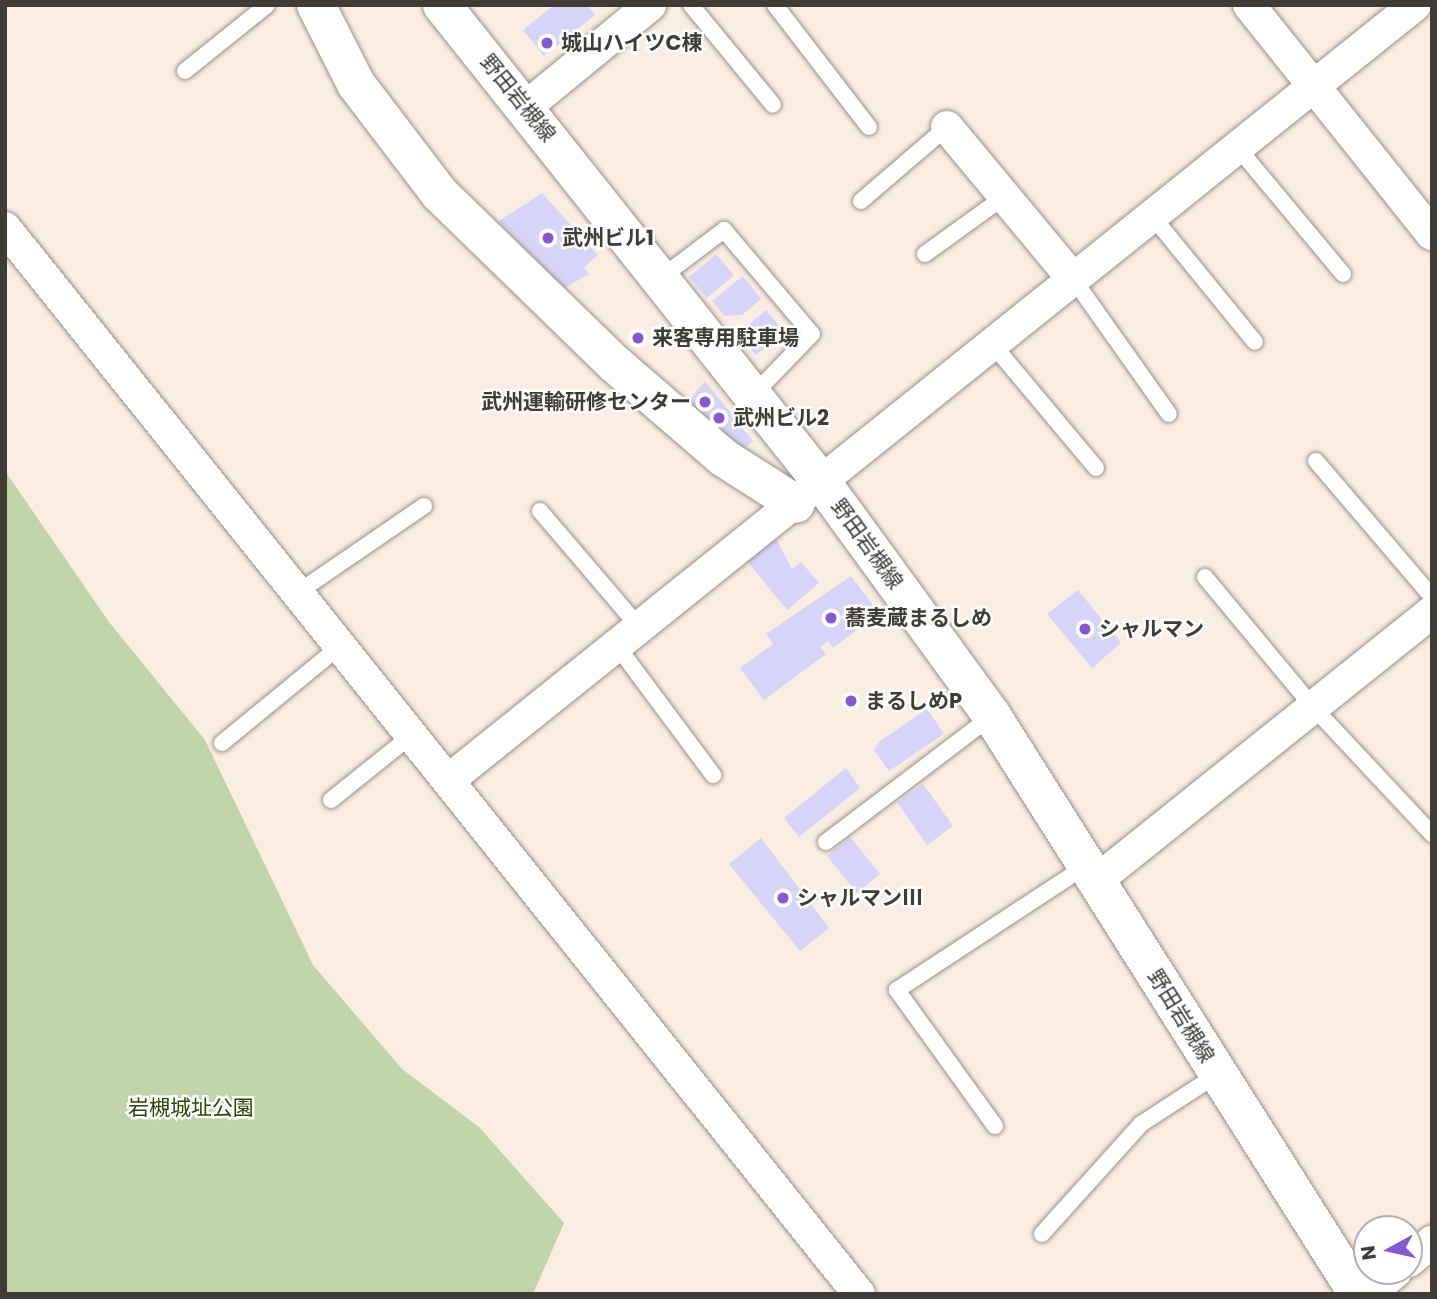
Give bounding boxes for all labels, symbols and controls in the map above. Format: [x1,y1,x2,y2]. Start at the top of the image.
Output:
place label: 城山ハイツC棟 [561,30,703,56]
marker: 城山ハイツC棟 [539,35,555,51]
street label: 野田岩槻線 [475,49,561,147]
place label: 武州ビル1 [562,225,654,251]
marker: 武州ビル1 [540,230,556,246]
place label: 来客専用駐車場 [652,325,799,351]
marker: 来客専用駐車場 [630,330,646,346]
place label: 武州運輸研修センター [481,389,691,415]
marker: 武州運輸研修センター [697,394,713,410]
place label: 武州ビル2 [733,405,829,431]
marker: 武州ビル2 [711,410,727,426]
street label: 野田岩槻線 [826,494,908,594]
place label: 蕎麦蔵まるしめ [845,605,992,631]
marker: 蕎麦蔵まるしめ [823,610,839,626]
place label: シャルマン [1099,616,1204,642]
marker: シャルマン [1077,621,1093,637]
place label: まるしめP [865,688,962,714]
marker: まるしめP [843,693,859,709]
place label: シャルマンⅢ [797,885,923,911]
marker: シャルマンⅢ [775,890,791,906]
street label: 野田岩槻線 [1142,965,1220,1067]
park label: 岩槻城址公園 [128,1095,254,1121]
north arrow [1353,1215,1423,1285]
text: N [1354,1244,1383,1262]

